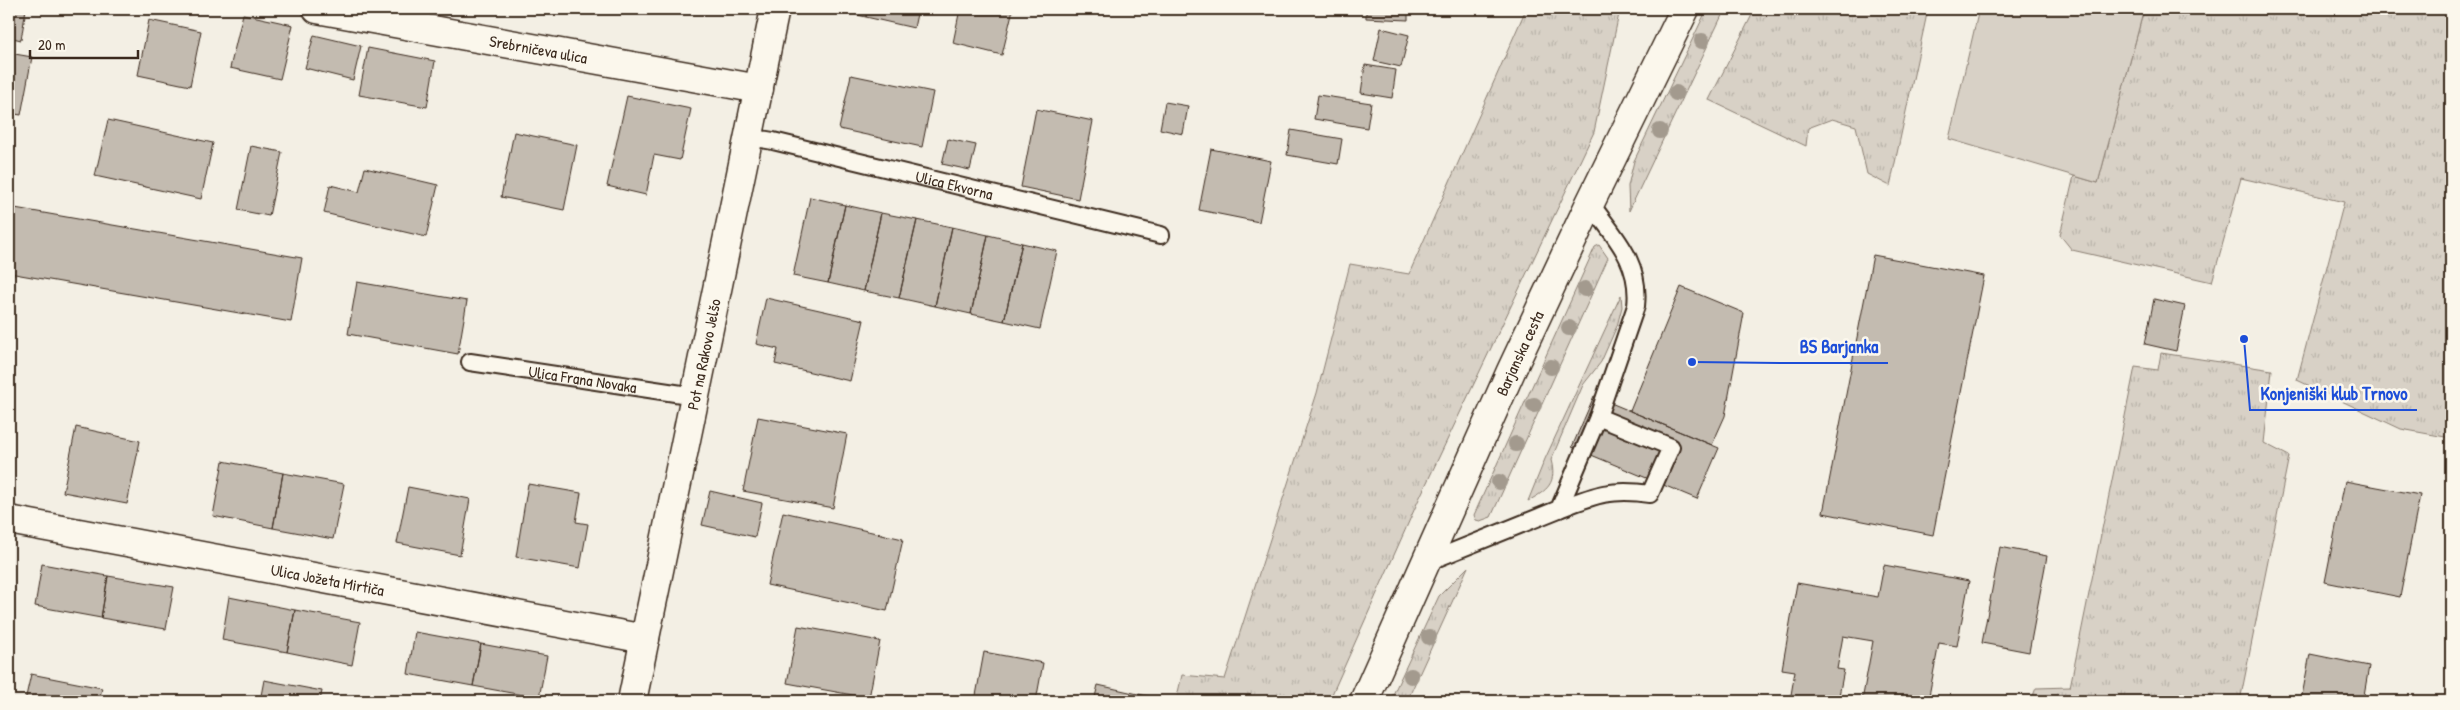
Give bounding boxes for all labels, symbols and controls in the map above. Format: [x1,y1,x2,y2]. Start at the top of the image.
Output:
scale bar [30,28,138,60]
street label: Srebrničeva ulica [488,29,589,69]
text: 20 m [38,34,65,55]
street label: Ulica Ekvorna [913,165,995,205]
street label: Pot na Rakovo Jelšo [681,296,726,412]
street label: Barjanska cesta [1490,307,1549,399]
callout: BS Barjanka [1790,330,1888,363]
text: BS Barjanka [1800,334,1879,359]
street label: Ulica Frana Novaka [527,360,638,398]
callout: Konjeniški klub Trnovo [2250,377,2417,410]
text: Konjeniški klub Trnovo [2260,381,2408,406]
street label: Ulica Jožeta Mirtiča [269,558,386,601]

